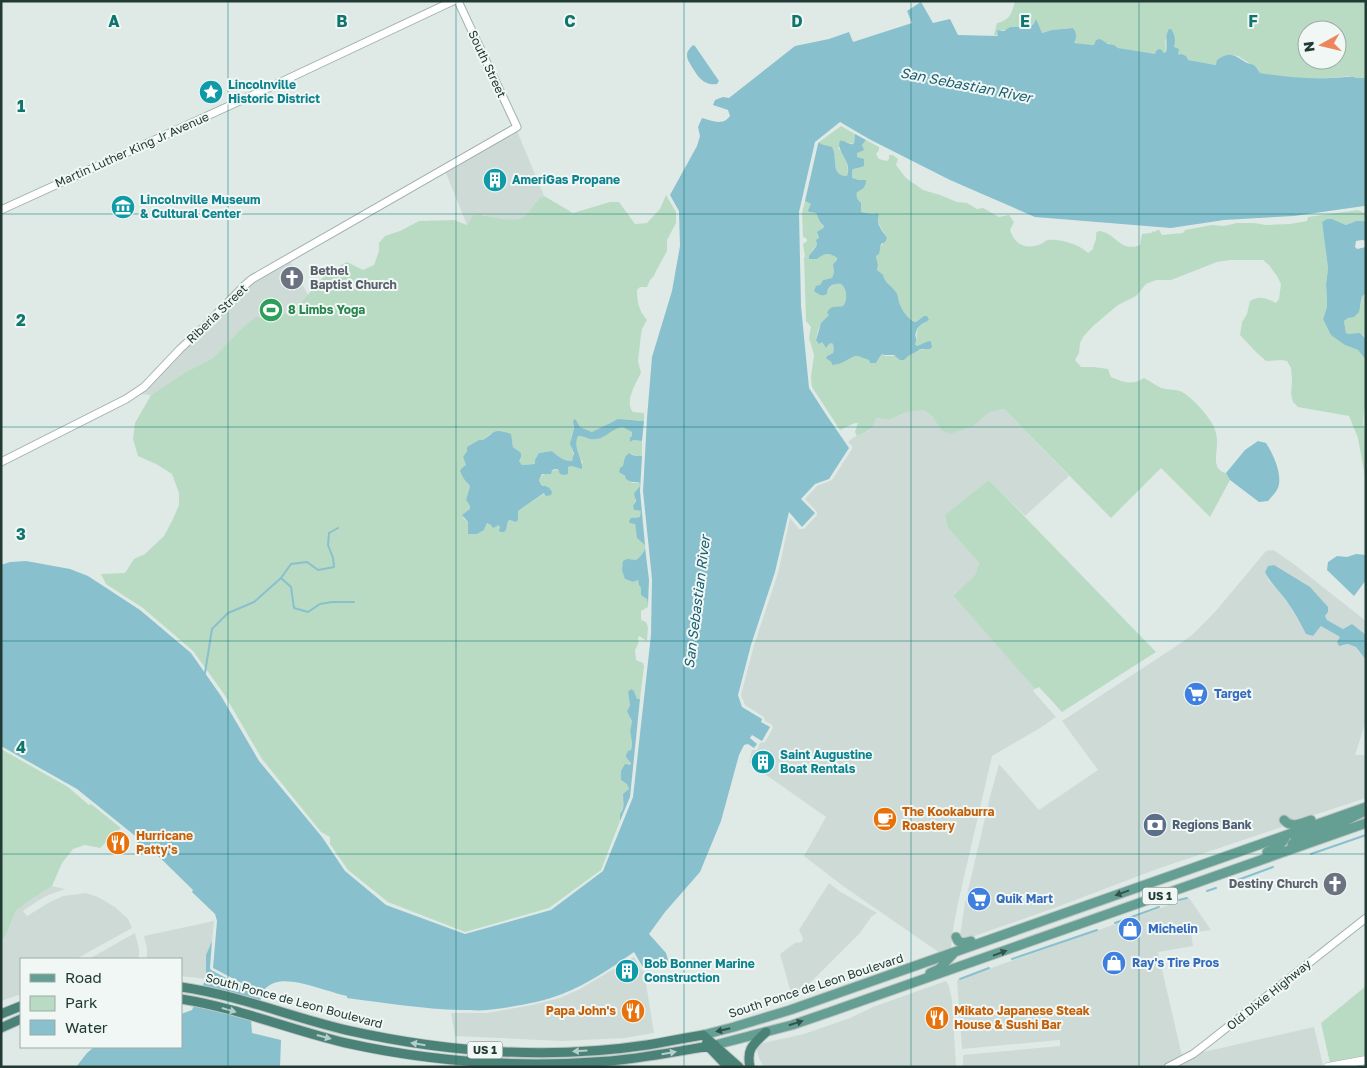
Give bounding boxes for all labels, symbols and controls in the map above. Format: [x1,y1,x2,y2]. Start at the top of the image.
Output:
text: A [108,11,120,31]
text: B [336,11,348,31]
text: C [564,11,576,31]
text: D [791,11,803,31]
text: E [1020,11,1030,31]
text: F [1248,11,1258,31]
north arrow [1297,20,1347,70]
street label: South Street [465,28,510,100]
text: N [1299,40,1318,53]
water label: San Sebastian River [899,63,1036,106]
place label: Lincolnville Historic District [228,77,320,106]
place icon: Lincolnville Historic District [198,79,224,105]
text: 1 [17,96,25,116]
street label: Martin Luther King Jr Avenue [52,109,211,190]
building icon: AmeriGas Propane [482,167,508,193]
place label: AmeriGas Propane [512,172,620,187]
place label: Lincolnville Museum & Cultural Center [140,192,260,221]
museum icon: Lincolnville Museum & Cultural Center [110,194,136,220]
place label: Bethel Baptist Church [310,263,397,292]
church icon: Bethel Baptist Church [279,265,305,291]
street label: Riberia Street [183,281,250,346]
sports icon: 8 Limbs Yoga [258,297,284,323]
place label: 8 Limbs Yoga [288,302,365,317]
text: 2 [16,310,26,330]
text: 3 [16,524,26,544]
water label: San Sebastian River [680,532,713,669]
supermarket icon: Target [1183,681,1209,707]
place label: Target [1214,686,1252,701]
text: 4 [16,737,26,757]
place label: Saint Augustine Boat Rentals [780,747,872,776]
building icon: Saint Augustine Boat Rentals [750,749,776,775]
place label: The Kookaburra Roastery [902,804,995,833]
cafe icon: The Kookaburra Roastery [872,806,898,832]
bank icon: Regions Bank [1142,812,1168,838]
place label: Regions Bank [1172,817,1252,832]
place label: Hurricane Patty's [136,828,193,857]
restaurant icon: Hurricane Patty's [105,830,131,856]
church icon: Destiny Church [1322,871,1348,897]
place label: Destiny Church [1229,876,1318,891]
supermarket icon: Quik Mart [966,886,992,912]
road number: US 1 [1142,888,1178,904]
one-way arrow [1114,890,1129,897]
place label: Quik Mart [996,891,1053,906]
shop icon: Michelin [1117,916,1143,942]
place label: Michelin [1148,921,1198,936]
one-way arrow [992,949,1007,956]
street label: South Ponce de Leon Boulevard [727,950,905,1021]
shop icon: Ray's Tire Pros [1101,950,1127,976]
place label: Ray's Tire Pros [1132,955,1220,970]
place label: Bob Bonner Marine Construction [644,956,755,985]
street label: Old Dixie Highway [1224,956,1314,1033]
legend [20,958,182,1048]
building icon: Bob Bonner Marine Construction [614,958,640,984]
text: Road [65,968,102,986]
street label: South Ponce de Leon Boulevard [204,970,384,1031]
text: Park [65,993,98,1011]
restaurant icon: Papa John's [620,998,646,1024]
place label: Papa John's [546,1003,616,1018]
place label: Mikato Japanese Steak House & Sushi Bar [954,1003,1090,1032]
restaurant icon: Mikato Japanese Steak House & Sushi Bar [924,1005,950,1031]
one-way arrow [221,1006,236,1014]
text: Water [65,1018,108,1036]
one-way arrow [788,1019,803,1027]
one-way arrow [716,1026,731,1034]
one-way arrow [316,1033,331,1041]
one-way arrow [409,1039,425,1047]
road number: US 1 [468,1042,502,1058]
one-way arrow [571,1047,587,1055]
one-way arrow [661,1049,677,1057]

